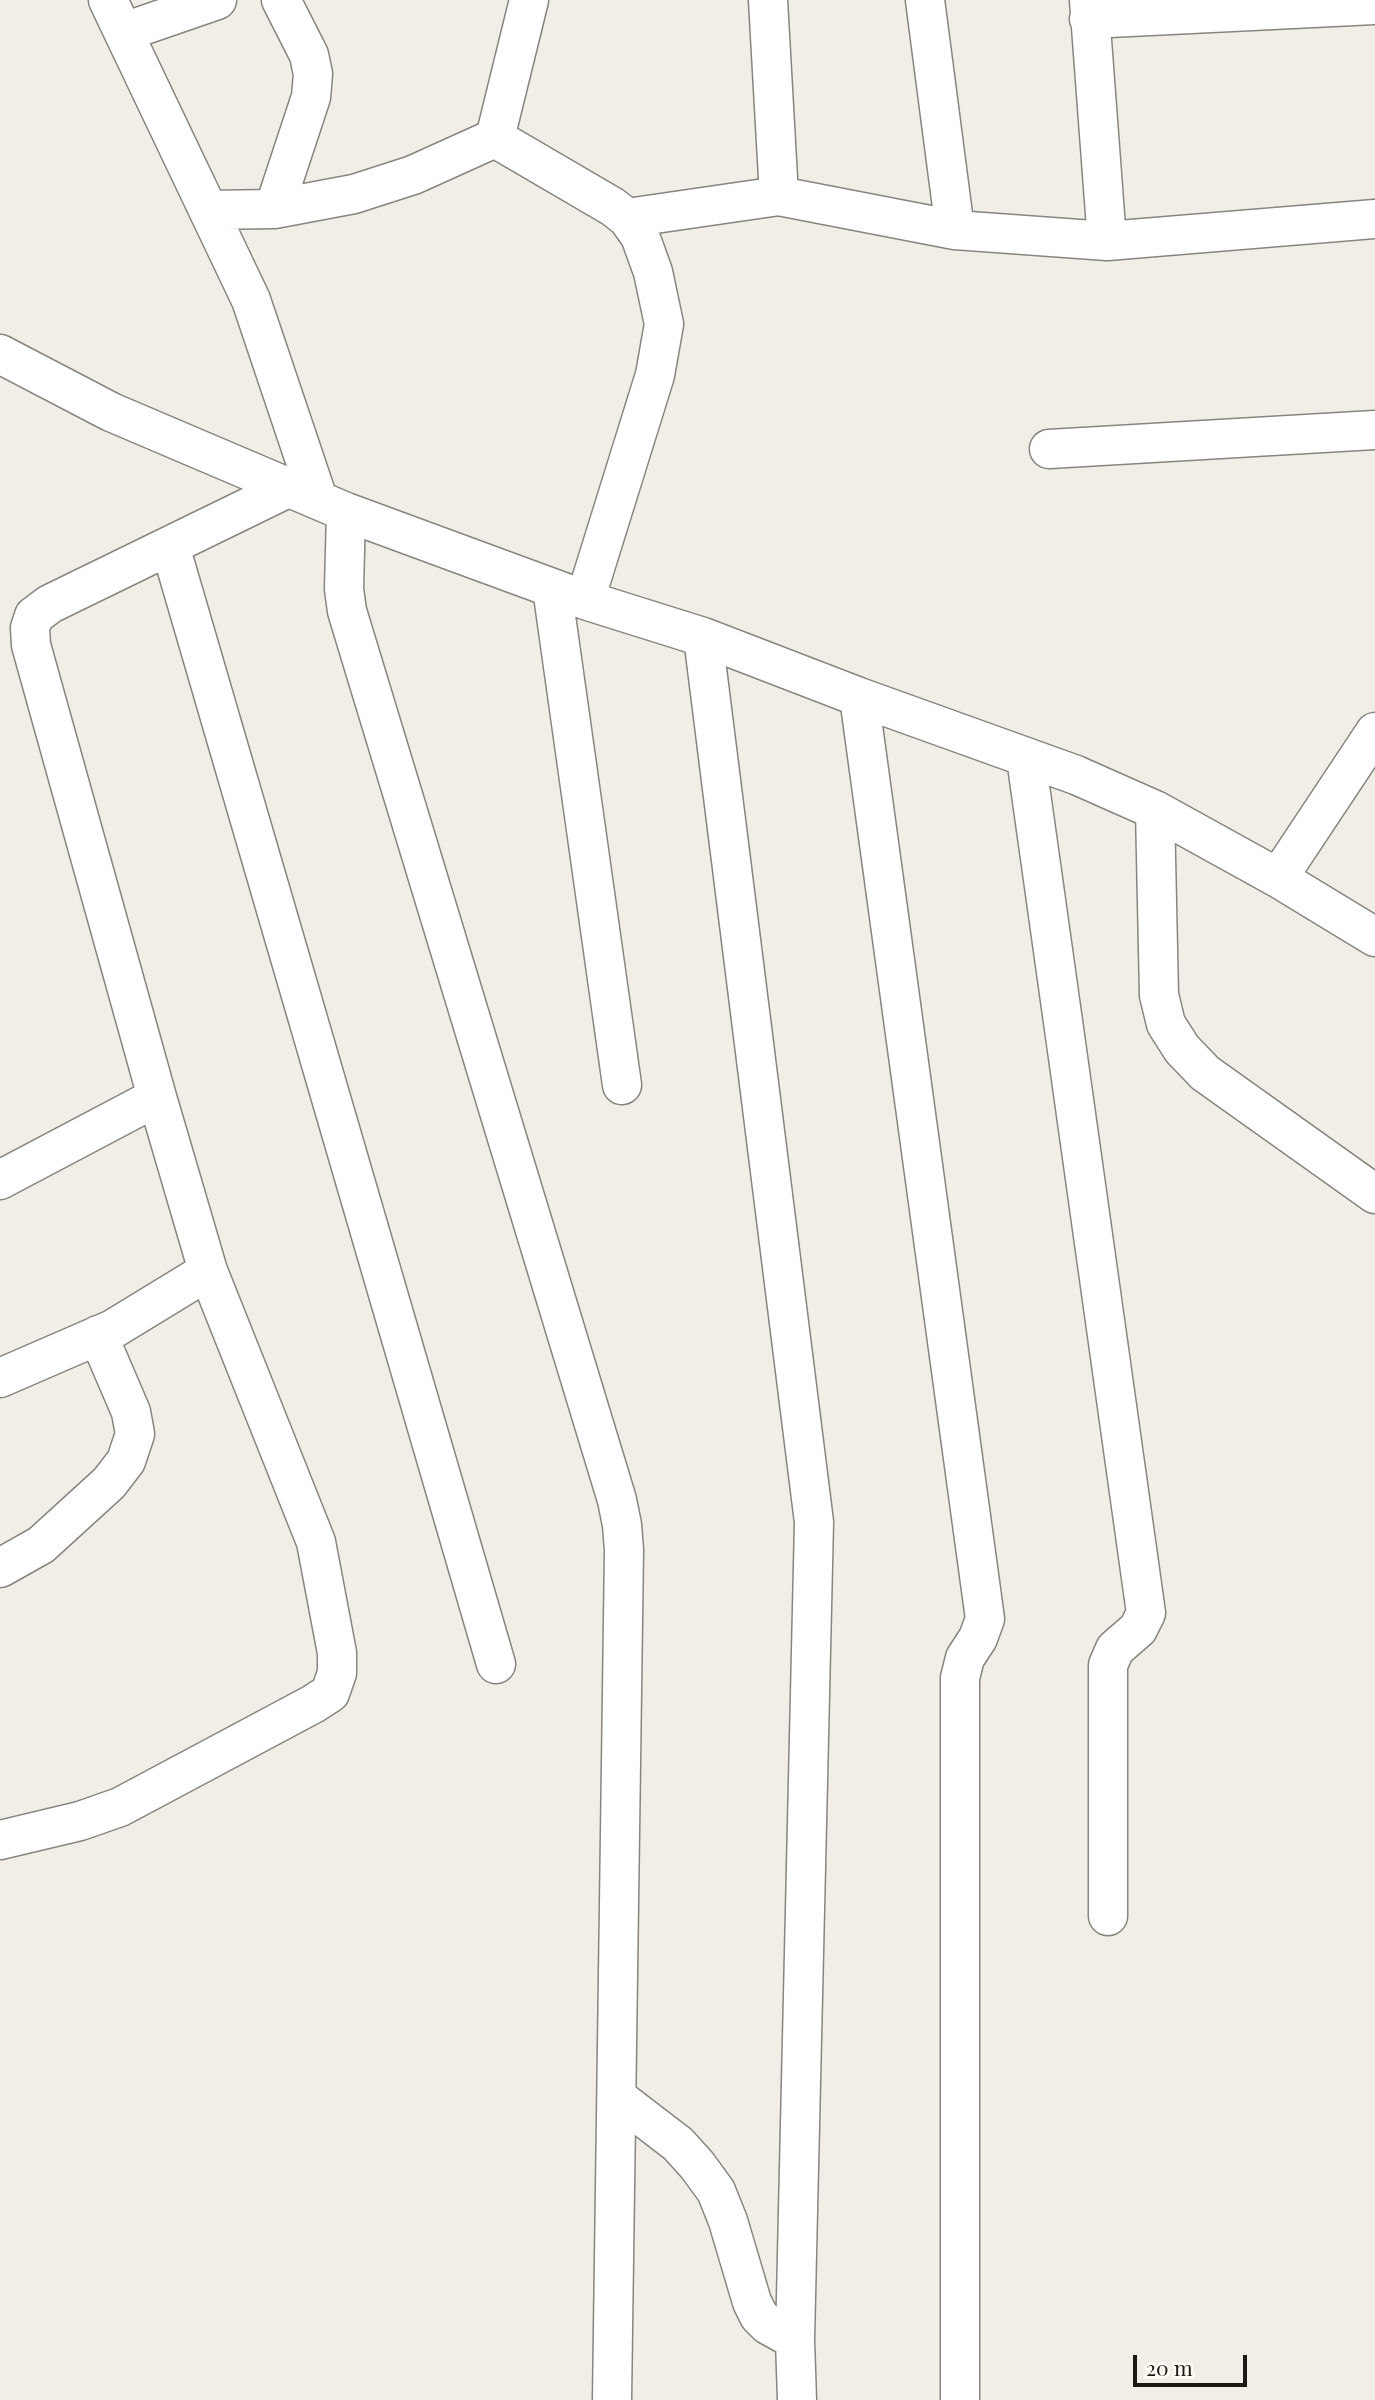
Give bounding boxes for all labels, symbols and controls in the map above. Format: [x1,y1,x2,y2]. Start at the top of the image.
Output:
scale bar [1137,2340,1251,2384]
text: 20 m [1146,2353,1193,2381]

